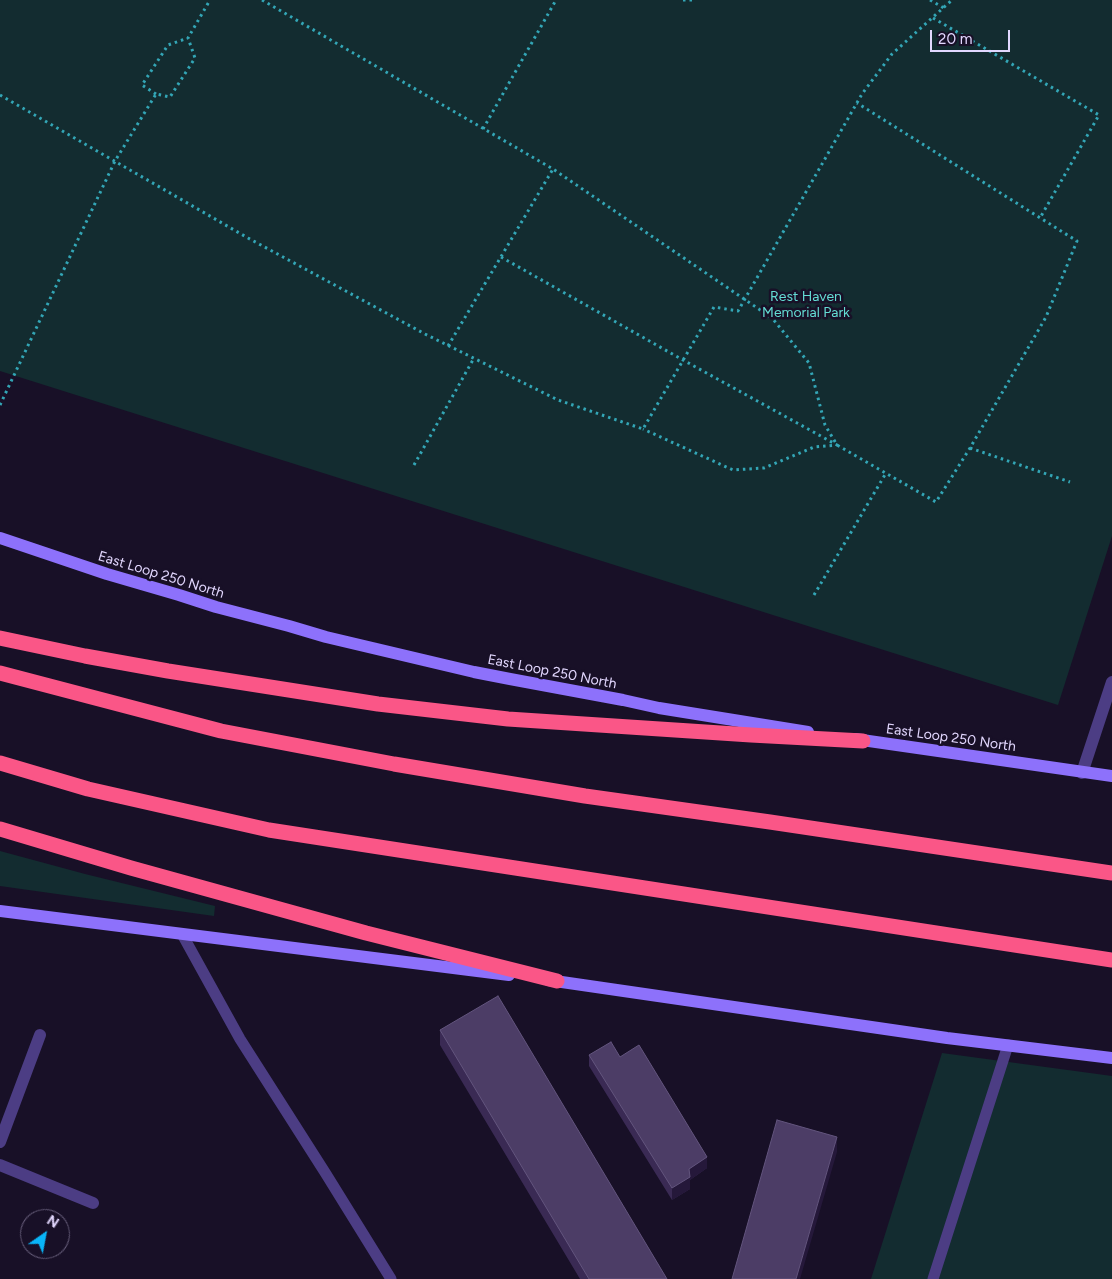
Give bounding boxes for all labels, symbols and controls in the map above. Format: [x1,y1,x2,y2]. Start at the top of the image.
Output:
scale bar [932,20,1012,52]
text: 20 m [938,30,972,48]
park label: Rest Haven Memorial Park [762,289,850,322]
street label: East Loop 250 North [96,548,226,602]
street label: East Loop 250 North [486,651,618,693]
street label: East Loop 250 North [885,721,1017,755]
north arrow [20,1209,70,1259]
text: N [44,1212,62,1232]

